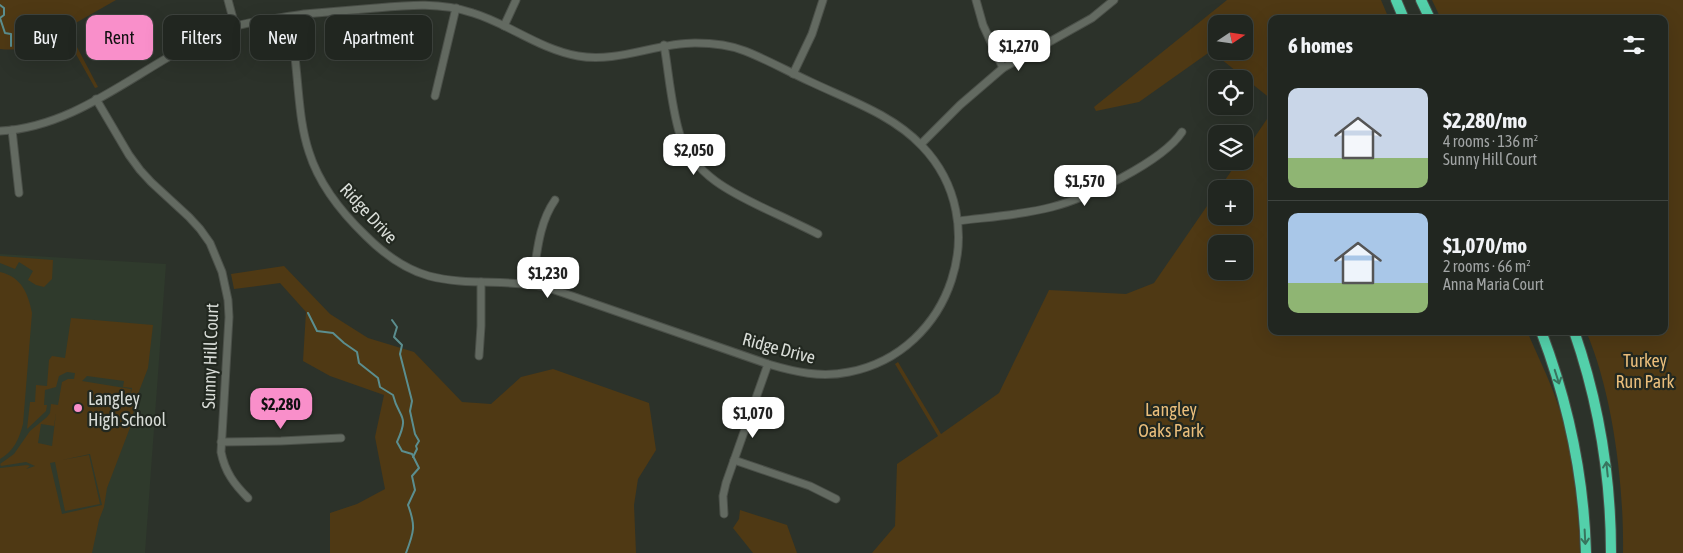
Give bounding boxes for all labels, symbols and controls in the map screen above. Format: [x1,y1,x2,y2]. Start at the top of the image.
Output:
chip: Buy [15,15,76,60]
chip: Rent [86,15,153,60]
chip: Filters [163,15,240,60]
chip: New [250,15,315,60]
chip: Apartment [325,15,432,60]
north arrow [1208,15,1252,60]
map controls [1208,15,1253,280]
pin: $1,270 [978,30,1060,72]
icon: filters [1620,31,1648,59]
text: 6 homes [1288,33,1353,57]
text: $1,270 [999,37,1039,55]
button: locate [1208,70,1253,115]
icon: home [1328,108,1388,168]
text: $2,280/mo [1443,108,1527,132]
button: layers [1208,125,1253,170]
text: 4 rooms · 136 m² [1443,132,1538,150]
pin: $2,050 [653,134,735,176]
text: $2,050 [674,141,714,159]
text: Sunny Hill Court [1443,150,1537,168]
pin: $1,570 [1044,164,1126,207]
text: $1,570 [1065,172,1105,190]
street label: Ridge Drive [336,179,402,247]
button: + [1208,180,1253,225]
icon: home [1328,233,1388,293]
text: $1,070/mo [1443,233,1527,257]
button: − [1208,235,1253,280]
pin: $1,230 [507,256,589,299]
text: 2 rooms · 66 m² [1443,257,1531,275]
text: $1,230 [528,264,568,282]
text: Anna Maria Court [1443,275,1544,293]
street label: Sunny Hill Court [198,303,222,409]
street label: Ridge Drive [740,328,818,368]
park label: Turkey Run Park [1616,350,1675,392]
one-way arrow [1553,369,1562,385]
place label: Langley High School [88,388,166,430]
pin: $2,280 [240,388,322,430]
text: $2,280 [261,395,301,413]
pin: $1,070 [712,396,794,439]
park label: Langley Oaks Park [1138,399,1204,441]
marker: Langley High School [72,402,84,414]
text: $1,070 [733,404,773,422]
one-way arrow [1602,462,1612,478]
one-way arrow [1581,529,1590,545]

